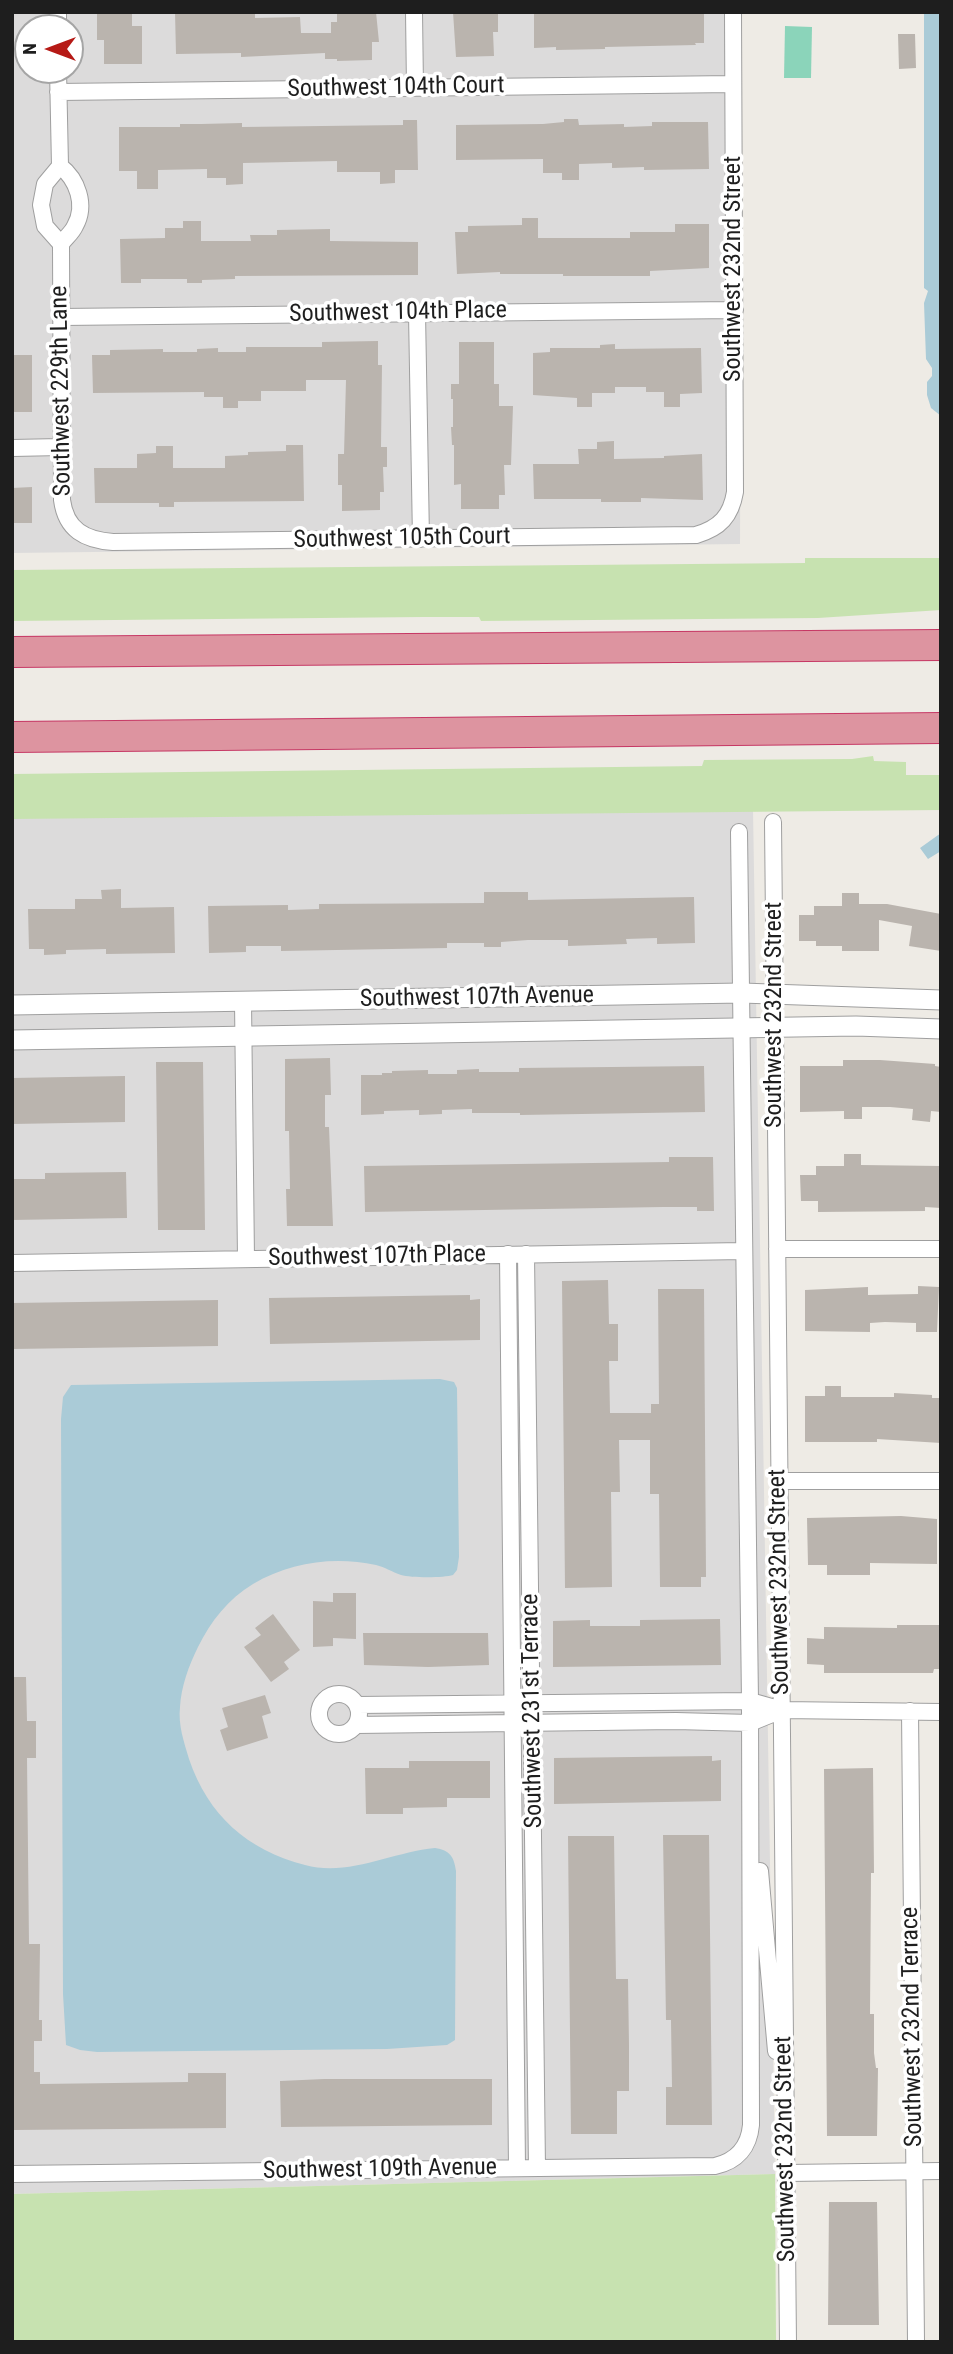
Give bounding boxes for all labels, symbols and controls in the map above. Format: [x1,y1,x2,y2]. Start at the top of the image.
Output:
north arrow [14,14,84,84]
text: N [18,43,41,55]
street label: Southwest 104th Court [287,72,505,104]
street label: Southwest 232nd Street [720,156,748,382]
street label: Southwest 229th Lane [46,285,78,497]
street label: Southwest 104th Place [289,297,507,329]
street label: Southwest 105th Court [293,523,511,555]
street label: Southwest 232nd Street [761,902,789,1128]
street label: Southwest 107th Avenue [360,982,594,1014]
street label: Southwest 107th Place [268,1241,486,1273]
street label: Southwest 232nd Street [764,1469,796,1695]
street label: Southwest 231st Terrace [517,1593,549,1829]
street label: Southwest 232nd Terrace [897,1907,929,2147]
street label: Southwest 232nd Street [770,2036,802,2262]
street label: Southwest 109th Avenue [263,2154,497,2186]

